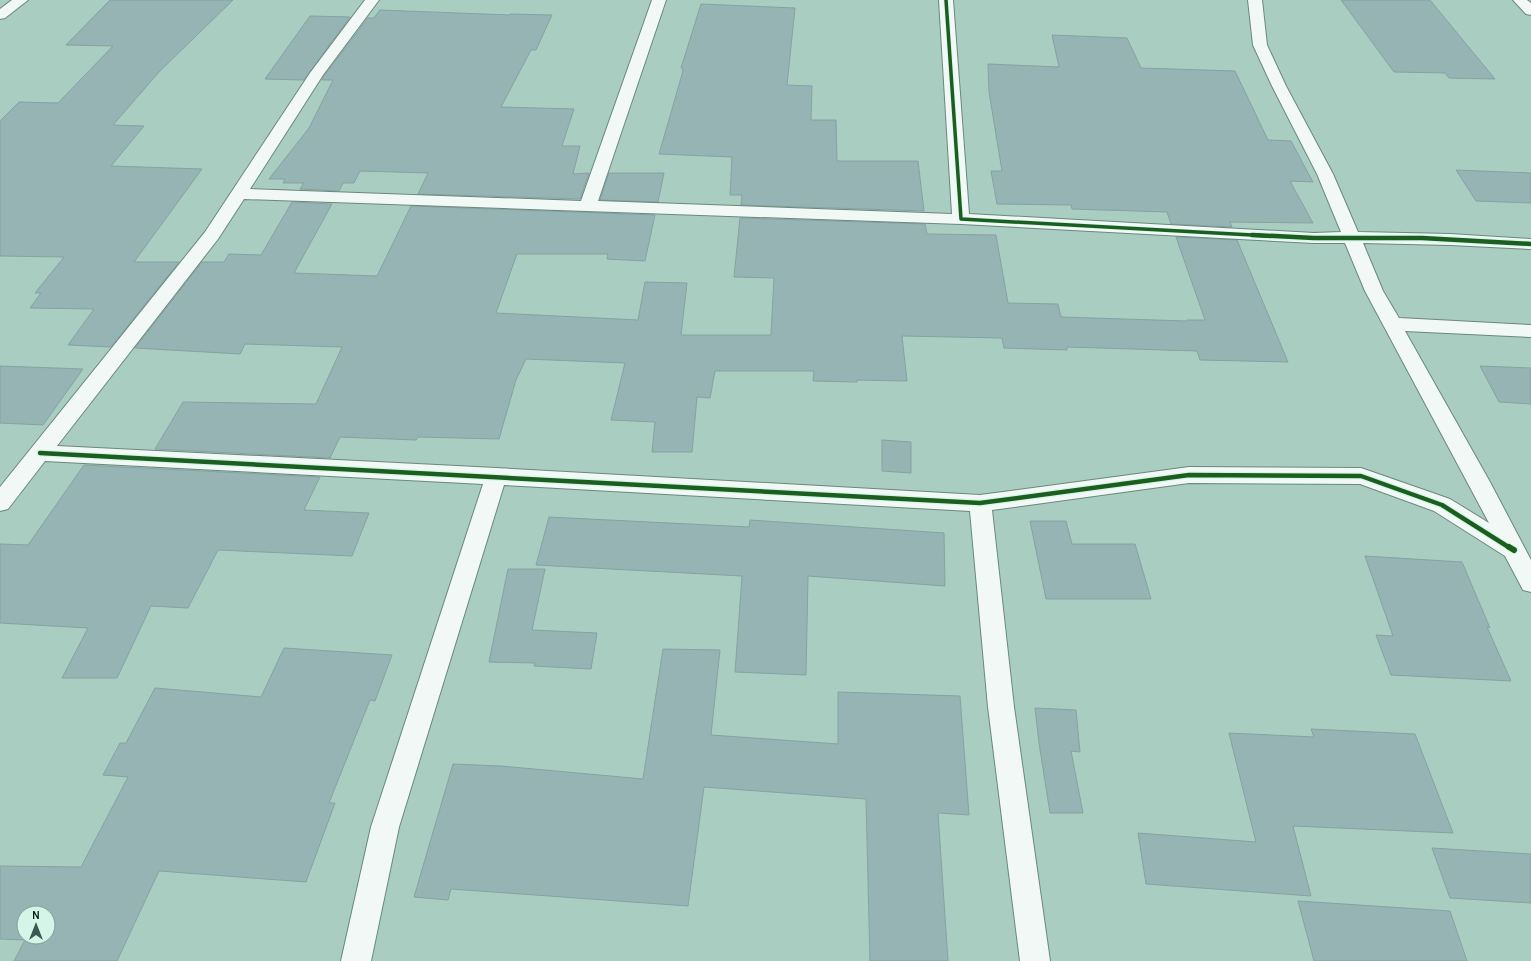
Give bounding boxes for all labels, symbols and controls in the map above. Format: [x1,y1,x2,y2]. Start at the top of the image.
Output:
north arrow [16,905,56,945]
text: N [32,909,40,922]

